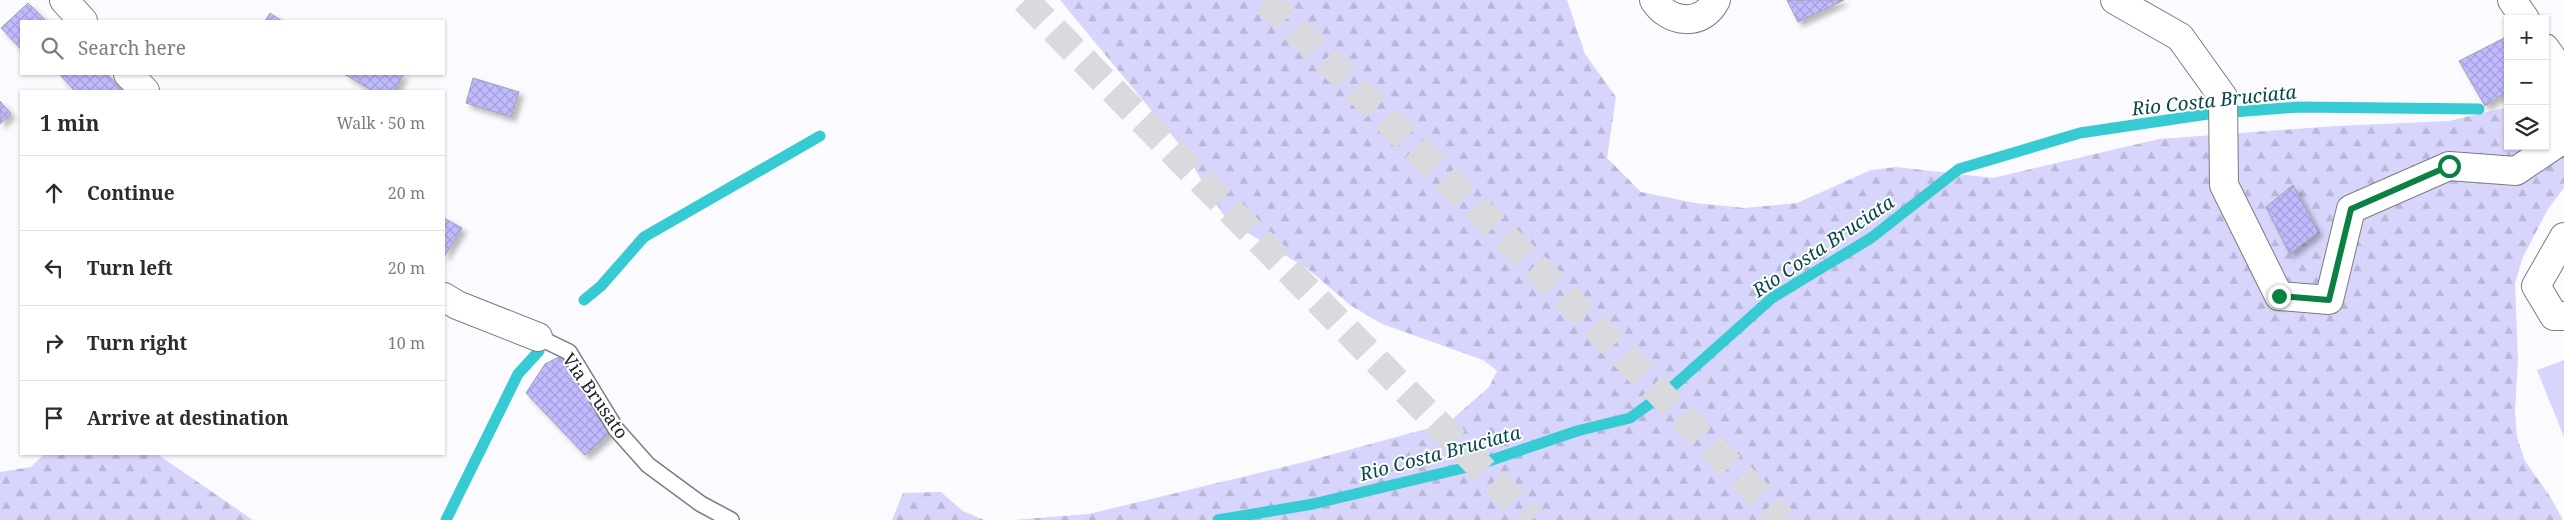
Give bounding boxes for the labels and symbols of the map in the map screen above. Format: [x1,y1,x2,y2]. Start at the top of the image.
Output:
water label: Rio Costa Bruciata [2129,78,2298,122]
route start [2438,155,2461,178]
water label: Rio Costa Bruciata [1746,189,1899,304]
route end [2268,285,2291,308]
street label: Via Brusato [557,348,634,443]
water label: Rio Costa Bruciata [1356,419,1523,487]

